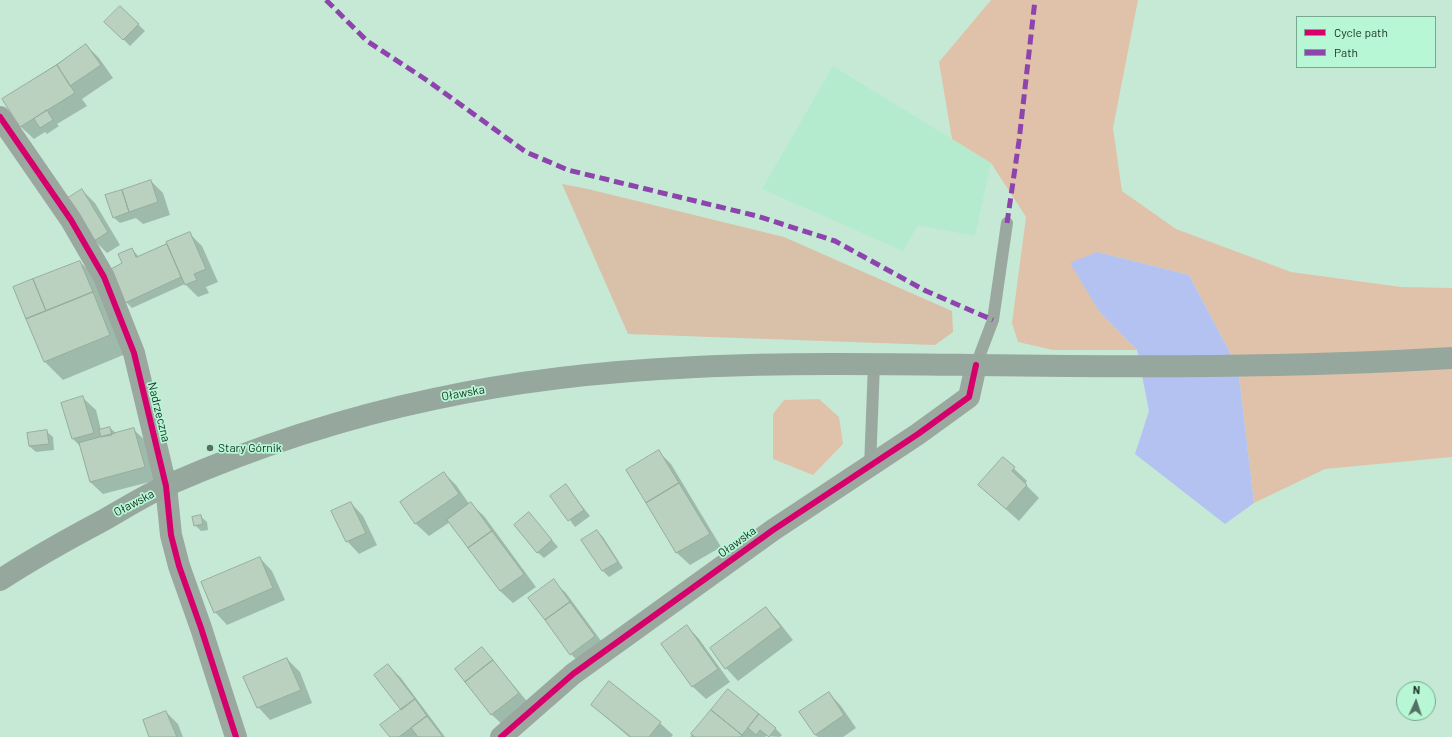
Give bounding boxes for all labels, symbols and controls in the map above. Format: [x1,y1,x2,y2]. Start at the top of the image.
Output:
legend [1296,16,1436,68]
text: Cycle path [1334,25,1388,39]
text: Path [1334,45,1358,59]
street label: Nadrzeczna [145,381,173,443]
street label: Oławska [440,382,486,404]
place label: Stary Górnik [218,441,282,455]
marker: Stary Górnik [205,443,215,453]
street label: Oławska [111,486,157,520]
street label: Oławska [715,523,759,561]
north arrow [1396,681,1436,721]
text: N [1413,683,1421,696]

